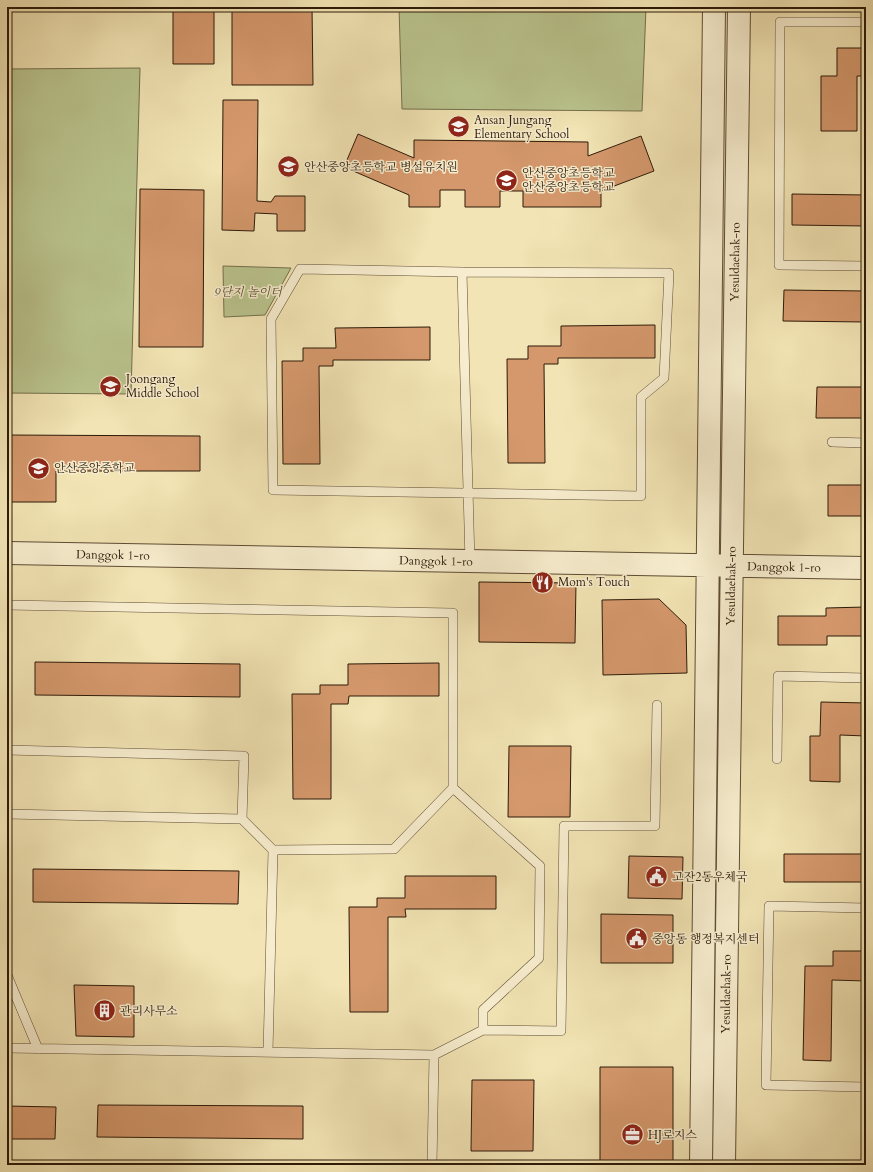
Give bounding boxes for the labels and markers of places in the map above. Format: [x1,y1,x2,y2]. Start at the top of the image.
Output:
place label: Ansan Jungang Elementary School [474,112,569,142]
school or university icon: Ansan Jungang Elementary School [445,114,471,140]
school or university icon: 안산중앙초등학교 병설유치원 [276,154,302,180]
place label: 안산중앙초등학교 병설유치원 [304,159,458,175]
place label: 안산중앙초등학교 안산중앙초등학교 [522,165,615,195]
school or university icon: 안산중앙초등학교 안산중앙초등학교 [493,167,519,193]
place label: Joongang Middle School [124,371,199,401]
school or university icon: Joongang Middle School [97,373,123,399]
school or university icon: 안산중앙중학교 [25,455,51,481]
place label: 안산중앙중학교 [54,460,136,476]
restaurant icon: Mom's Touch [529,569,555,595]
place label: Mom's Touch [558,574,630,590]
public building icon: 고잔2동우체국 [643,864,669,890]
place label: 고잔2동우체국 [672,869,748,885]
public building icon: 중앙동 행정복지센터 [624,926,650,952]
place label: 중앙동 행정복지센터 [652,931,760,947]
building icon: 관리사무소 [91,998,117,1024]
place label: 관리사무소 [120,1003,178,1019]
office icon: HJ로지스 [619,1122,645,1148]
place label: HJ로지스 [648,1127,697,1143]

